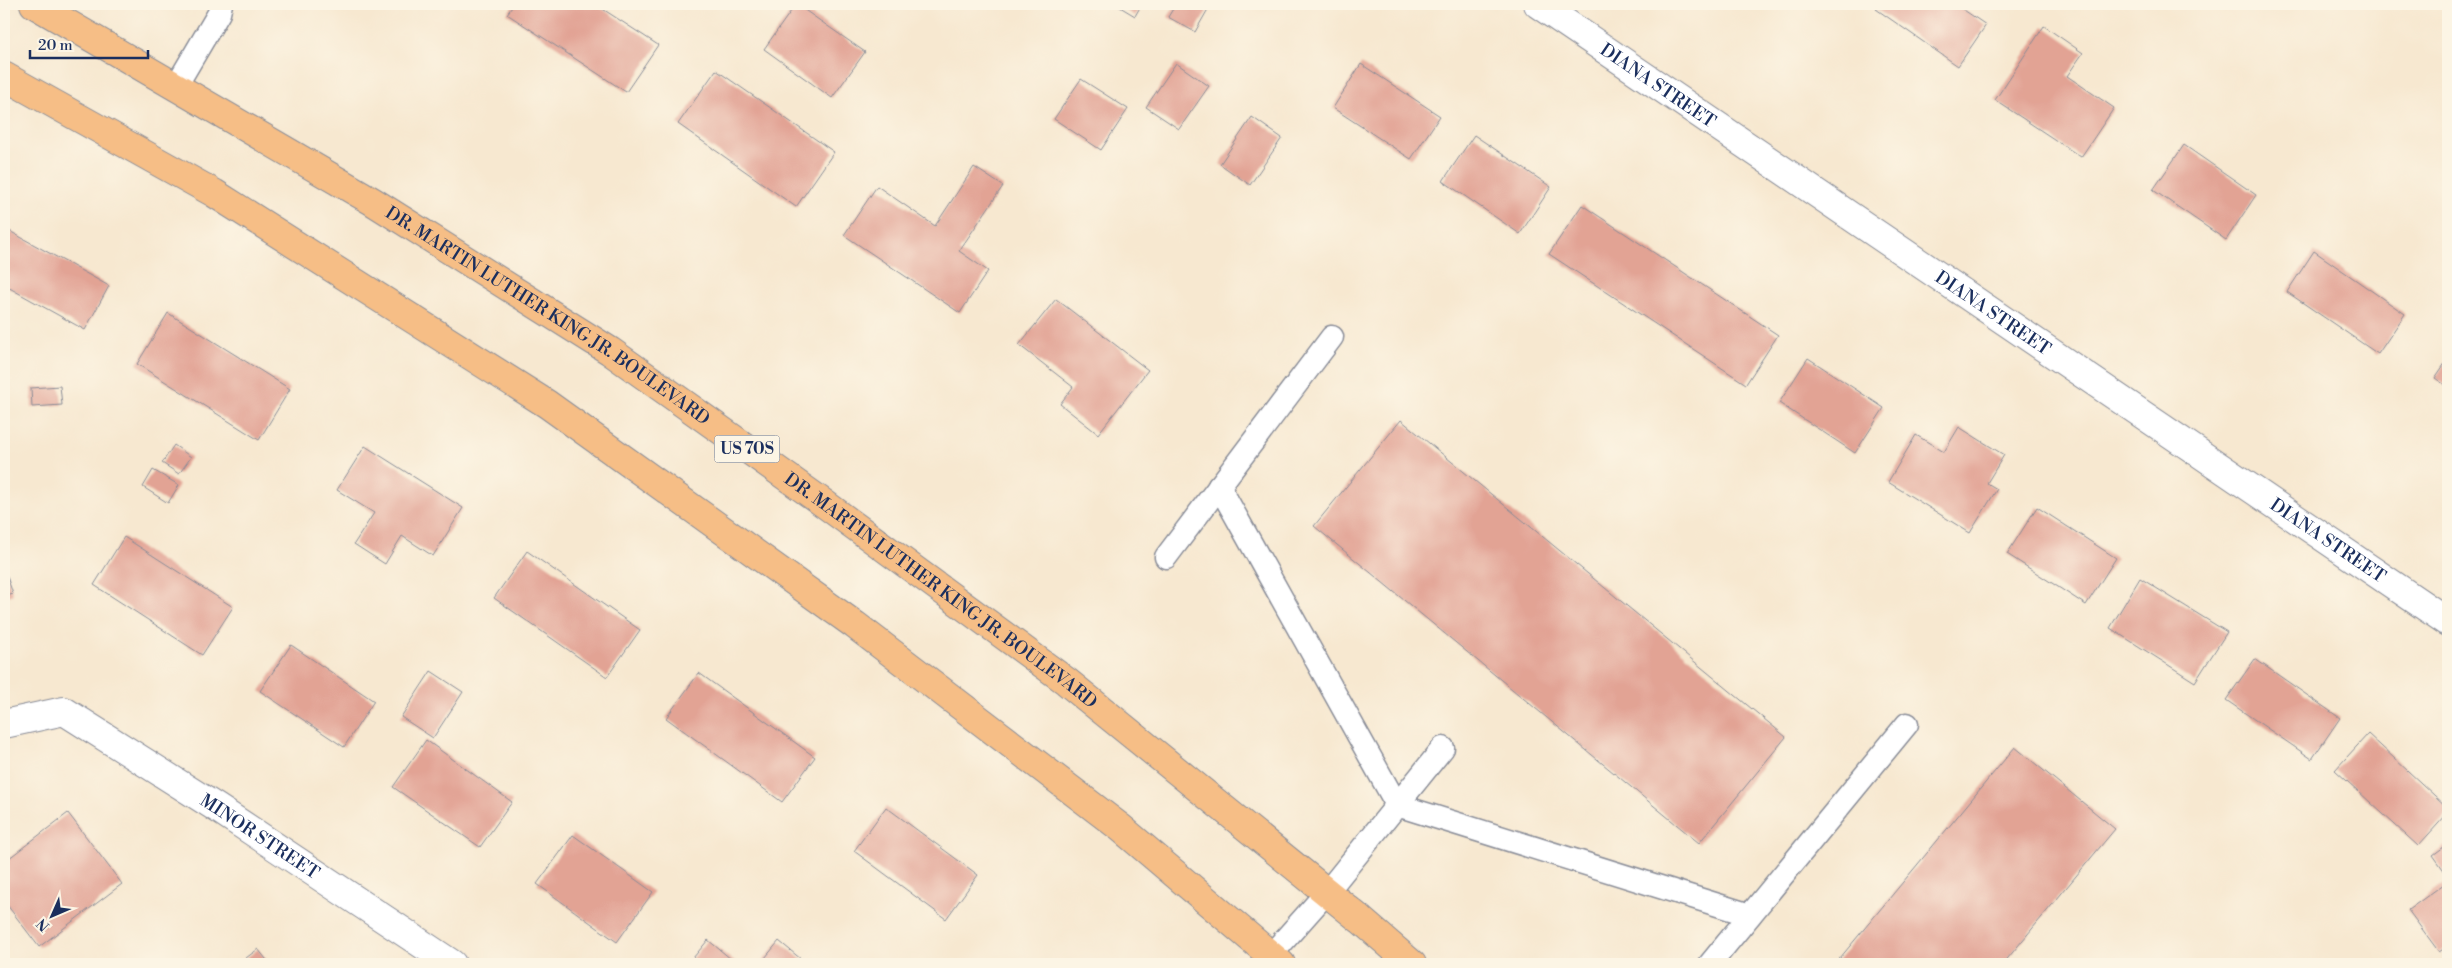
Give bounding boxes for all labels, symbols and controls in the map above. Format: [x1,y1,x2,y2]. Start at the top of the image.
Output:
scale bar [30,28,148,60]
text: 20 m [38,36,73,55]
street label: DIANA STREET [1596,38,1721,133]
street label: DR. MARTIN LUTHER KING JR. BOULEVARD [381,201,715,430]
street label: DIANA STREET [1931,265,2056,361]
road number: US 70S [714,436,780,462]
street label: DR. MARTIN LUTHER KING JR. BOULEVARD [780,467,1102,713]
street label: DIANA STREET [2266,493,2391,588]
street label: MINOR STREET [196,789,324,885]
north arrow [28,890,78,940]
text: N [33,914,54,935]

